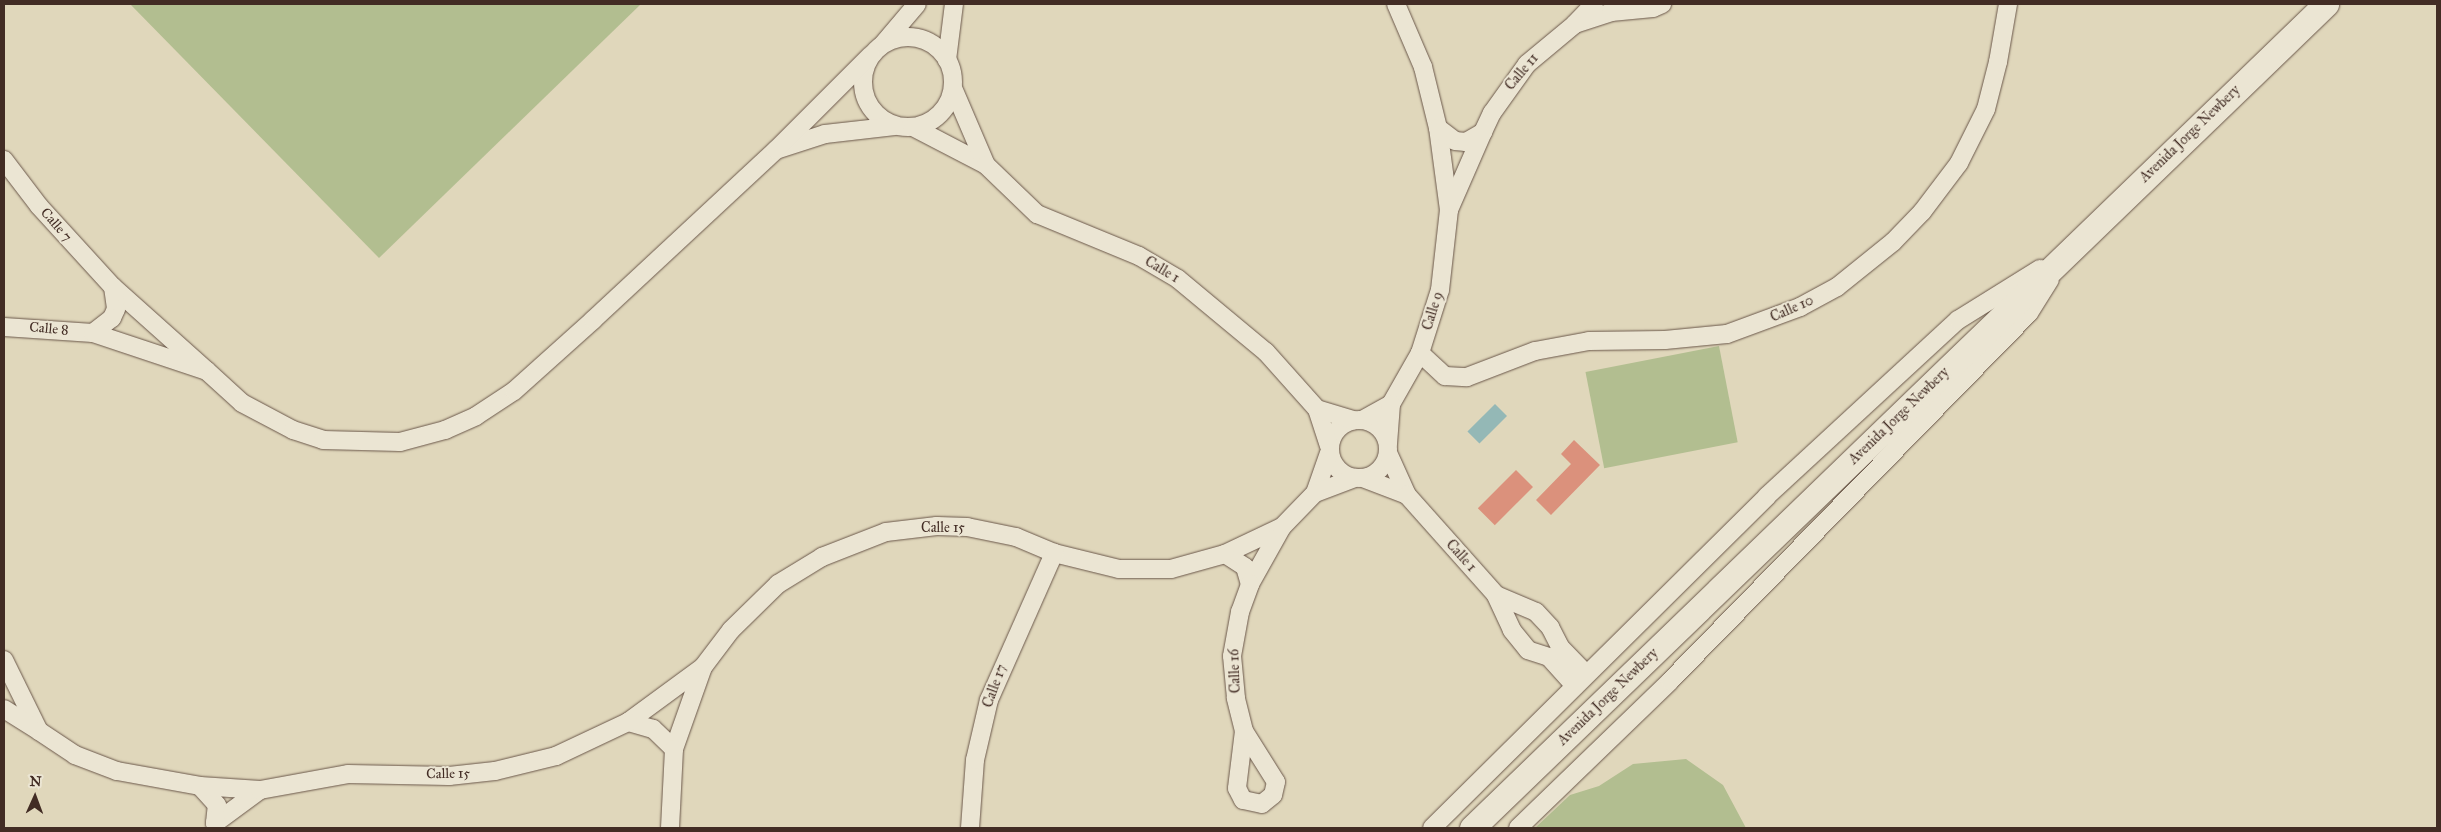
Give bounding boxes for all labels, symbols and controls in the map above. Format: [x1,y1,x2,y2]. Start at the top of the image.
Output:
street label: Calle 11 [1502,50,1542,94]
street label: Avenida Jorge Newbery [2136,82,2244,186]
street label: Calle 7 [37,205,75,245]
street label: Calle 1 [1142,253,1182,287]
street label: Calle 9 [1419,290,1447,332]
street label: Calle 10 [1768,292,1816,326]
street label: Calle 8 [29,319,69,339]
street label: Avenida Jorge Newbery [1845,364,1953,468]
street label: Calle 15 [921,520,965,536]
street label: Calle 1 [1442,536,1480,576]
street label: Avenida Jorge Newbery [1554,645,1662,749]
street label: Calle 16 [1226,648,1244,694]
street label: Calle 17 [979,662,1011,710]
street label: Calle 15 [426,765,470,783]
north arrow [10,772,60,822]
text: N [29,773,42,790]

